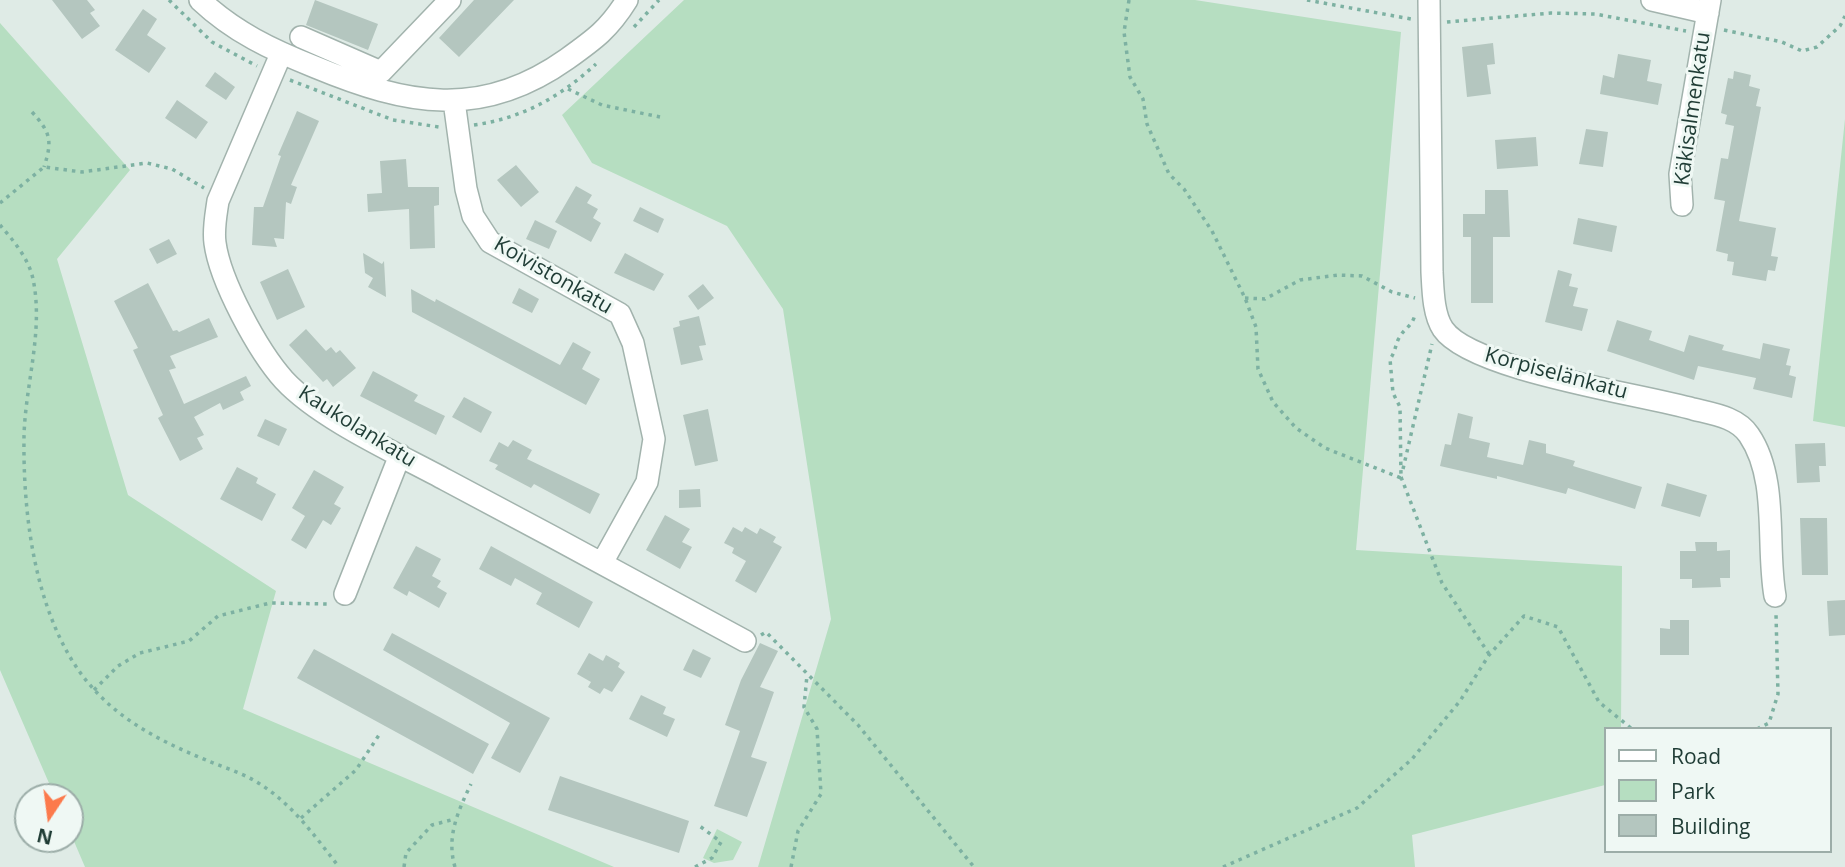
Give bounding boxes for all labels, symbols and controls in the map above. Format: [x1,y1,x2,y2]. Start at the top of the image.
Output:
street label: Käkisalmenkatu [1670,30,1716,188]
street label: Koivistonkatu [489,232,617,320]
street label: Korpiselänkatu [1482,343,1630,405]
street label: Kaukolankatu [294,381,420,473]
legend [1604,727,1831,853]
text: Road [1671,742,1721,770]
text: Park [1671,777,1715,805]
north arrow [14,783,84,853]
text: Building [1671,812,1750,840]
text: N [34,822,55,851]

